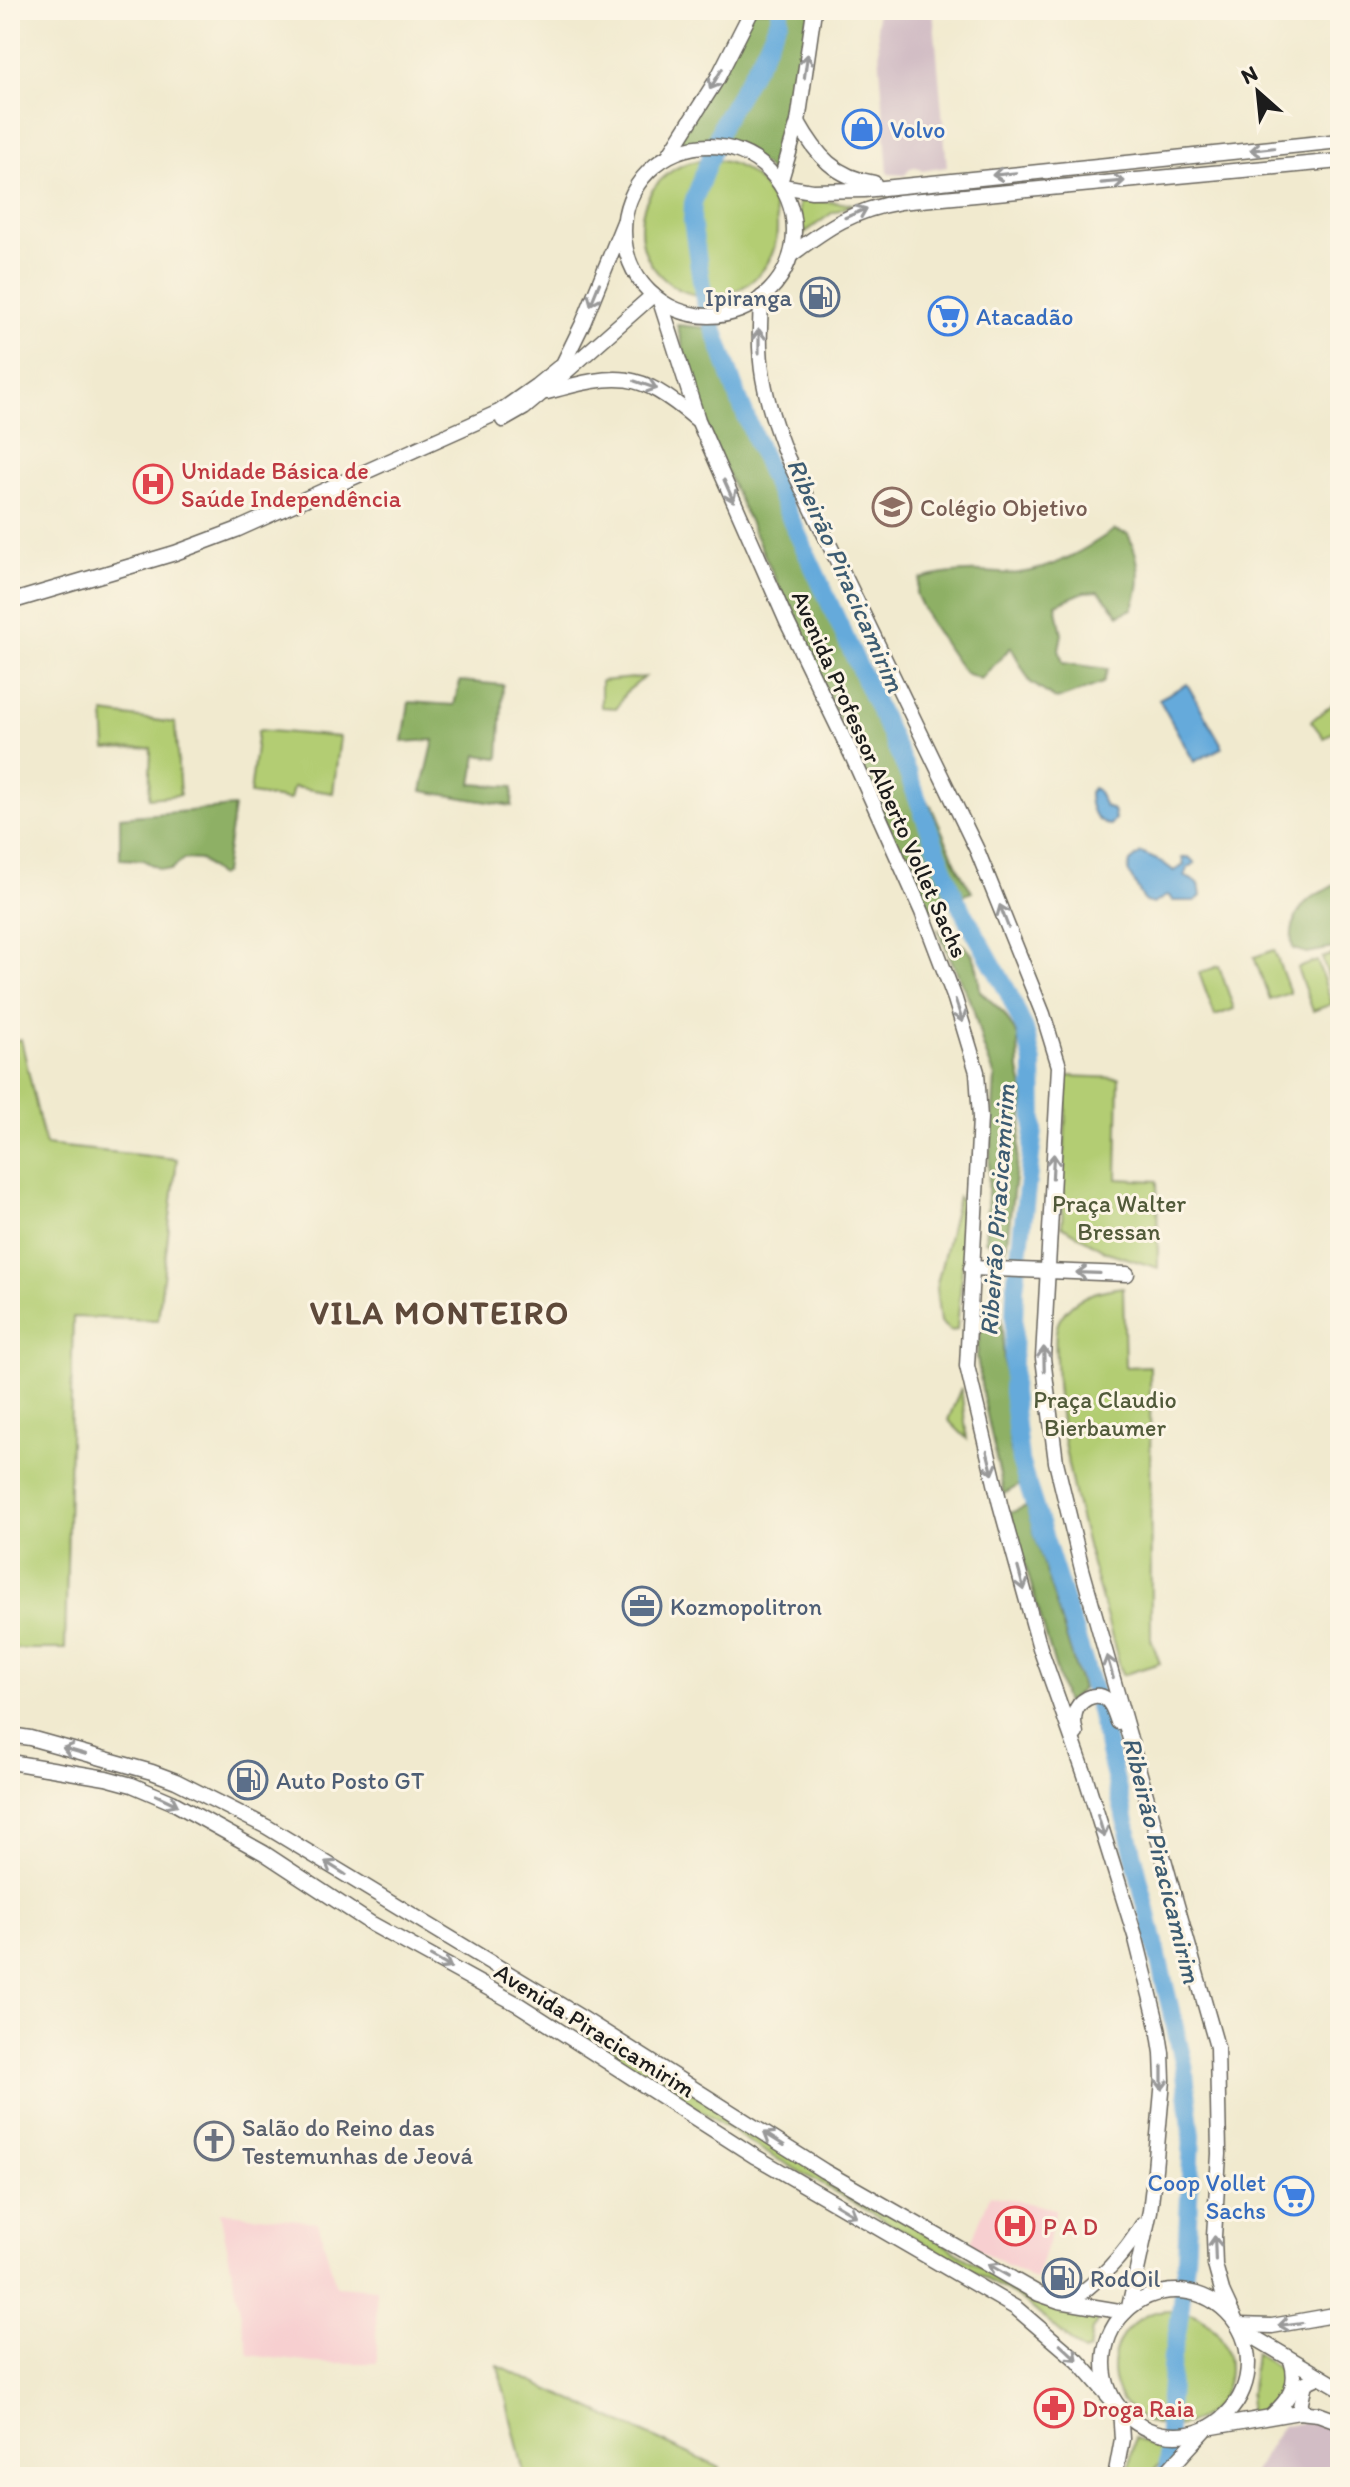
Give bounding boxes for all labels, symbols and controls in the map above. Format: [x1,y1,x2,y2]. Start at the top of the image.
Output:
north arrow [1218,52,1298,132]
one-way arrow [799,54,814,79]
text: N [1236,59,1262,90]
one-way arrow [708,67,724,90]
shop icon: Volvo [841,108,883,150]
place label: Volvo [890,115,946,144]
one-way arrow [1249,141,1276,156]
one-way arrow [991,167,1018,182]
one-way arrow [1100,175,1126,190]
one-way arrow [843,205,868,220]
fuel station icon: Ipiranga [799,276,841,318]
one-way arrow [586,281,601,306]
place label: Ipiranga [705,283,793,312]
supermarket icon: Atacadão [927,295,969,337]
place label: Atacadão [976,302,1073,331]
one-way arrow [751,328,767,355]
one-way arrow [633,379,658,394]
water label: Ribeirão Piracicamirim [780,453,912,697]
place label: Unidade Básica de Saúde Independência [181,456,402,513]
hospital icon: Unidade Básica de Saúde Independência [132,463,174,505]
one-way arrow [723,479,738,503]
school or university icon: Colégio Objetivo [871,486,913,528]
place label: Colégio Objetivo [920,493,1088,522]
street label: Avenida Professor Alberto Vollet Sachs [786,586,974,962]
one-way arrow [996,904,1010,929]
one-way arrow [952,998,967,1023]
water label: Ribeirão Piracicamirim [972,1083,1022,1337]
one-way arrow [1046,1153,1061,1180]
park label: Praça Walter Bressan [1052,1189,1186,1246]
one-way arrow [1075,1265,1102,1281]
district label: VILA MONTEIRO [310,1294,570,1332]
one-way arrow [1037,1346,1052,1373]
park label: Praça Claudio Bierbaumer [1033,1385,1177,1442]
one-way arrow [983,1450,998,1476]
one-way arrow [1014,1566,1029,1592]
office icon: Kozmopolitron [621,1585,663,1627]
place label: Kozmopolitron [670,1592,822,1621]
one-way arrow [1102,1654,1117,1680]
water label: Ribeirão Piracicamirim [1116,1734,1208,1986]
one-way arrow [61,1743,87,1758]
fuel station icon: Auto Posto GT [227,1759,269,1801]
place label: Auto Posto GT [276,1766,425,1795]
one-way arrow [154,1793,178,1808]
one-way arrow [1095,1814,1110,1839]
one-way arrow [324,1859,347,1875]
one-way arrow [428,1955,452,1970]
street label: Avenida Piracicamirim [489,1956,701,2104]
one-way arrow [1154,2064,1170,2091]
place label: Salão do Reino das Testemunhas de Jeová [242,2113,473,2170]
church icon: Salão do Reino das Testemunhas de Jeová [193,2120,235,2162]
one-way arrow [763,2130,786,2146]
place label: Coop Vollet Sachs [1148,2168,1266,2225]
supermarket icon: Coop Vollet Sachs [1273,2175,1315,2217]
one-way arrow [833,2203,857,2218]
hospital icon: P A D [994,2205,1036,2247]
place label: P A D [1043,2212,1098,2241]
one-way arrow [1207,2235,1222,2262]
fuel station icon: RodOil [1041,2257,1083,2299]
one-way arrow [987,2262,1010,2278]
place label: RodOil [1090,2264,1160,2293]
one-way arrow [1277,2316,1304,2331]
one-way arrow [1059,2342,1078,2361]
pharmacy icon: Droga Raia [1033,2387,1075,2429]
place label: Droga Raia [1082,2394,1195,2423]

